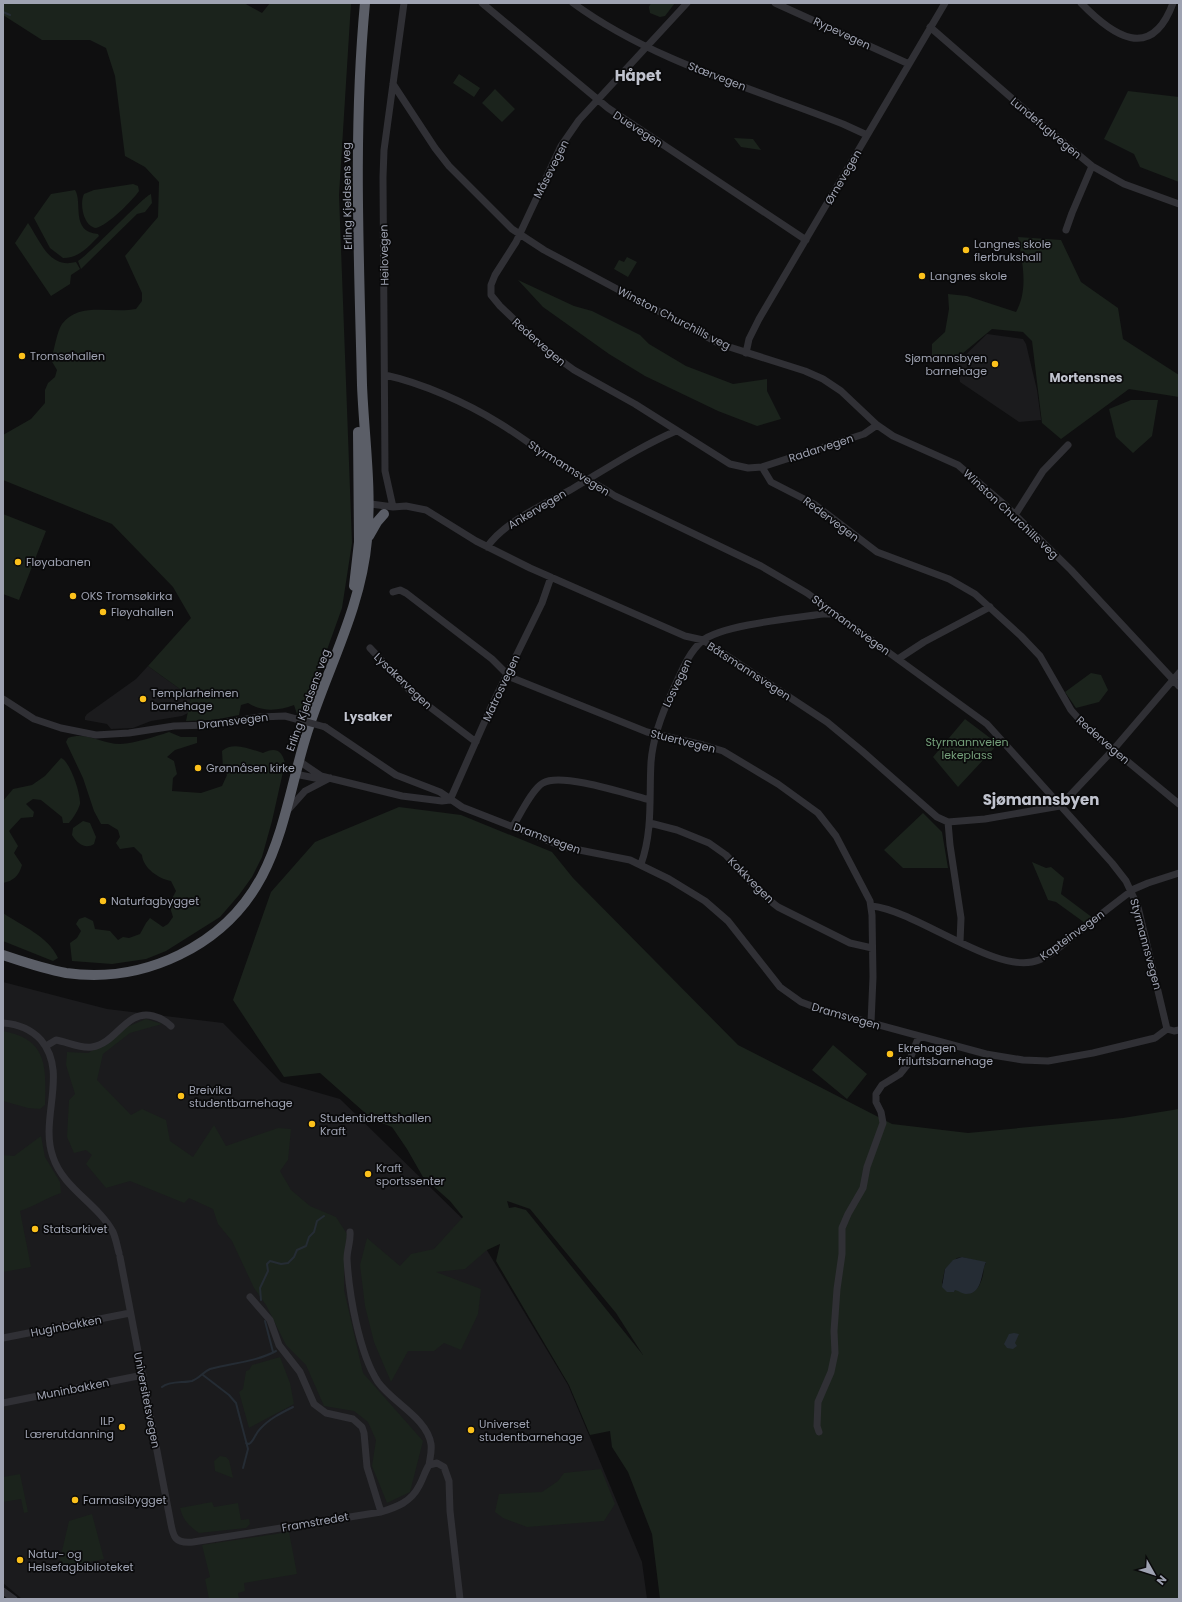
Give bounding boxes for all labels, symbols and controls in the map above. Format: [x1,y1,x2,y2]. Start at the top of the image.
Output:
street label: Rypevegen [811,13,873,53]
street label: Stærvegen [686,58,748,94]
district label: Håpet [615,65,661,86]
street label: Lundefuglvegen [1007,94,1085,162]
street label: Duevegen [610,107,666,151]
street label: Måsevegen [529,137,573,201]
street label: Erling Kjeldsens veg [338,142,356,250]
street label: Ørnevegen [821,147,865,207]
street label: Heilovegen [375,224,393,286]
place label: Langnes skole flerbrukshall [974,236,1051,265]
marker: Langnes skole flerbrukshall [961,245,971,255]
place label: Langnes skole [930,268,1007,284]
marker: Langnes skole [917,271,927,281]
street label: Winston Churchills veg [615,283,733,353]
street label: Redervegen [509,314,569,370]
place label: Tromsøhallen [30,348,105,364]
place label: Sjømannsbyen barnehage [905,350,987,379]
marker: Tromsøhallen [17,351,27,361]
marker: Sjømannsbyen barnehage [990,359,1000,369]
district label: Mortensnes [1049,369,1123,386]
street label: Radarvegen [786,430,856,466]
street label: Styrmannsvegen [525,436,613,500]
street label: Winston Churchills veg [960,466,1062,562]
street label: Ankervegen [505,485,569,533]
street label: Redervegen [800,493,862,545]
place label: Fløyabanen [26,554,91,570]
marker: Fløyabanen [13,557,23,567]
place label: OKS Tromsøkirka [81,588,172,604]
marker: OKS Tromsøkirka [68,591,78,601]
street label: Styrmannsvegen [808,591,894,659]
place label: Fløyahallen [111,604,174,620]
marker: Fløyahallen [98,607,108,617]
street label: Båtsmannsvegen [704,638,794,704]
street label: Erling Kjeldsens veg [282,647,334,753]
street label: Lysakervegen [370,649,436,713]
street label: Matrosvegen [479,652,523,724]
street label: Losvegen [658,656,696,710]
place label: Templarheimen barnehage [151,685,239,714]
marker: Templarheimen barnehage [138,694,148,704]
district label: Lysaker [344,708,392,725]
street label: Dramsvegen [197,709,269,733]
street label: Redervegen [1073,712,1133,768]
street label: Stuertvegen [649,725,717,757]
park label: Styrmannveien lekeplass [925,734,1009,763]
place label: Grønnåsen kirke [206,760,295,776]
marker: Grønnåsen kirke [193,763,203,773]
district label: Sjømannsbyen [983,789,1099,810]
street label: Dramsvegen [511,818,583,858]
street label: Kokkvegen [724,853,778,907]
place label: Naturfagbygget [111,893,199,909]
marker: Naturfagbygget [98,896,108,906]
street label: Styrmannsvegen [1126,897,1166,991]
street label: Kapteinvegen [1036,906,1108,964]
street label: Dramsvegen [810,999,882,1033]
place label: Ekrehagen friluftsbarnehage [898,1040,993,1069]
marker: Ekrehagen friluftsbarnehage [885,1049,895,1059]
place label: Breivika studentbarnehage [189,1082,293,1111]
marker: Breivika studentbarnehage [176,1091,186,1101]
place label: Studentidrettshallen Kraft [320,1110,431,1139]
marker: Studentidrettshallen Kraft [307,1119,317,1129]
place label: Kraft sportssenter [376,1160,445,1189]
marker: Kraft sportssenter [363,1169,373,1179]
place label: Statsarkivet [43,1221,108,1237]
marker: Statsarkivet [30,1224,40,1234]
street label: Huginbakken [29,1311,103,1341]
street label: Universitetsvegen [130,1351,164,1449]
street label: Muninbakken [35,1374,111,1404]
place label: ILP Lærerutdanning [25,1413,114,1442]
place label: Universet studentbarnehage [479,1416,583,1445]
marker: ILP Lærerutdanning [117,1422,127,1432]
marker: Universet studentbarnehage [466,1425,476,1435]
place label: Farmasibygget [83,1492,167,1508]
marker: Farmasibygget [70,1495,80,1505]
street label: Framstredet [280,1508,350,1536]
place label: Natur- og Helsefagbiblioteket [28,1546,134,1575]
north arrow [1134,1554,1174,1594]
marker: Natur- og Helsefagbiblioteket [15,1555,25,1565]
text: N [1153,1572,1171,1589]

